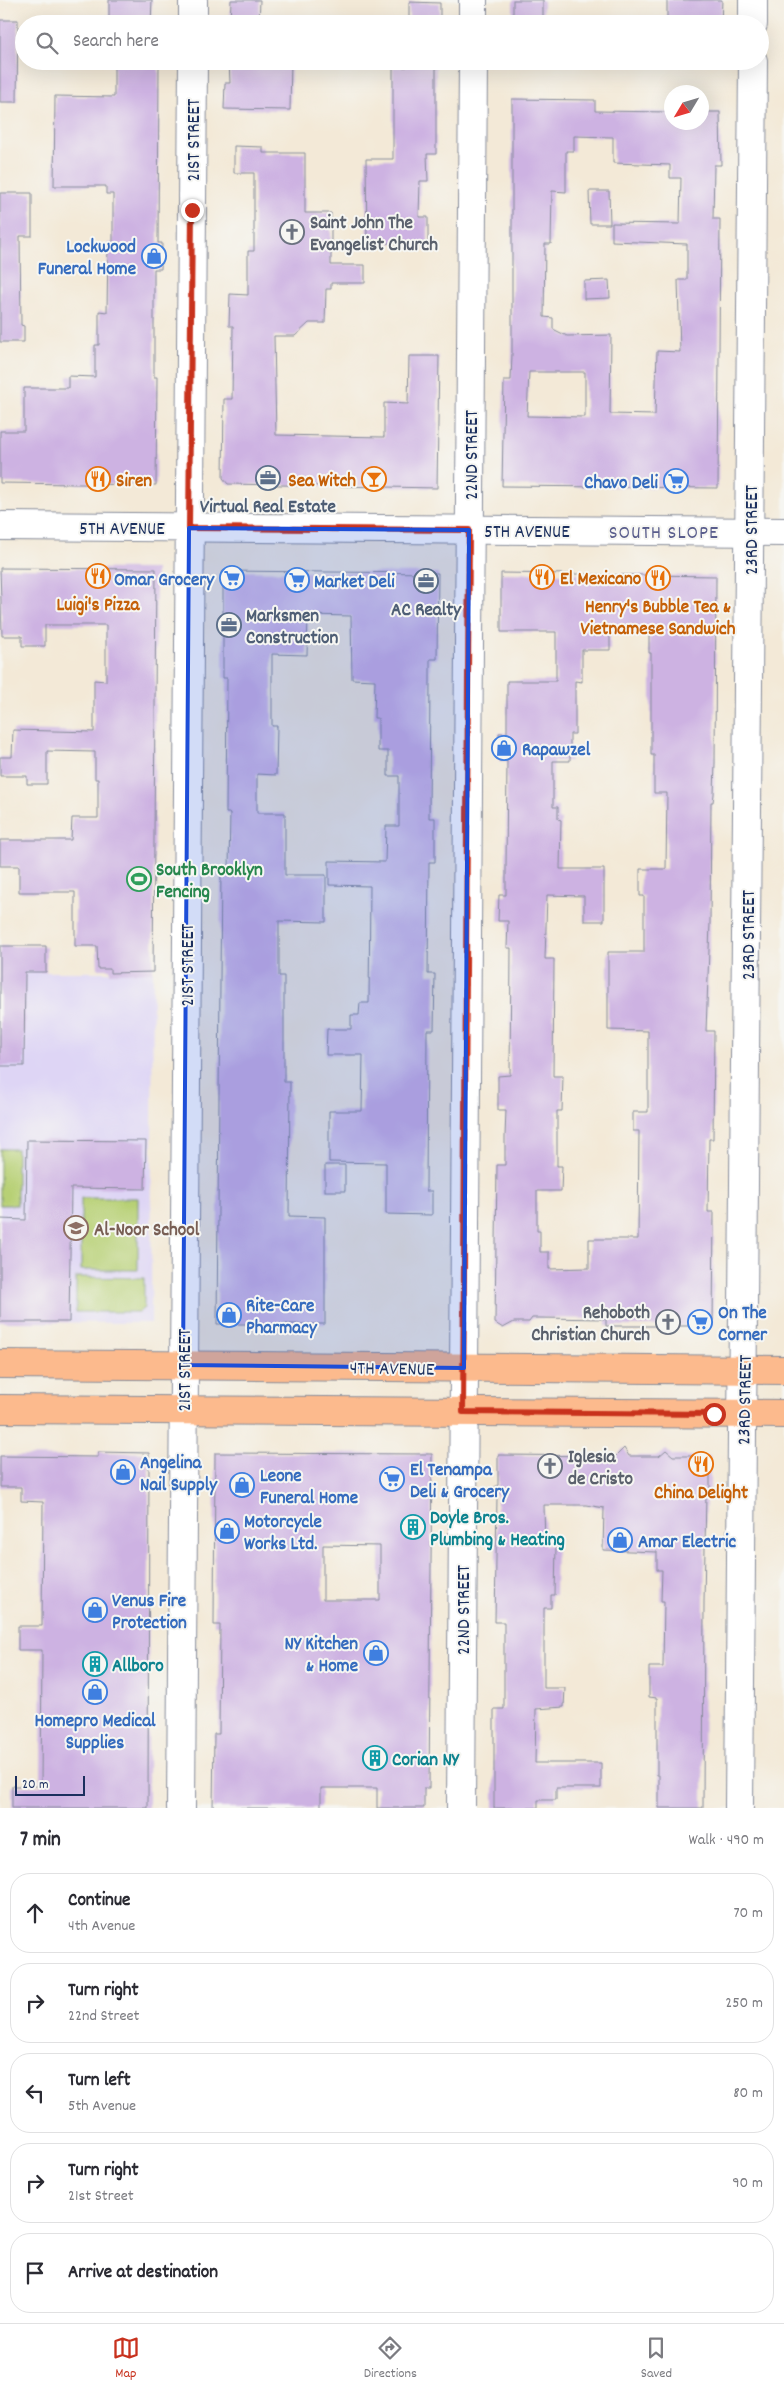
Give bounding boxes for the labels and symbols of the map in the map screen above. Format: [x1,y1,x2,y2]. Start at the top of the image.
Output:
north arrow [664,85,709,130]
street label: 21ST STREET [182,98,209,181]
route end [181,199,204,222]
place label: Saint John The Evangelist Church [310,211,438,260]
church icon: Saint John The Evangelist Church [279,219,305,245]
place label: Lockwood Funeral Home [38,235,136,284]
shop icon: Lockwood Funeral Home [141,243,167,269]
street label: 22ND STREET [460,409,487,500]
office icon: Virtual Real Estate [255,465,281,491]
restaurant icon: Siren [85,466,111,492]
bar icon: Sea Witch [361,466,387,492]
supermarket icon: Chavo Deli [663,468,689,494]
place label: Siren [116,469,152,496]
place label: Sea Witch [288,469,356,496]
place label: Chavo Deli [584,471,659,498]
street label: 23RD STREET [740,484,767,575]
place label: Virtual Real Estate [200,495,336,522]
street label: 5TH AVENUE [79,517,165,544]
street label: 5TH AVENUE [484,520,570,547]
district label: SOUTH SLOPE [609,520,719,548]
restaurant icon: Luigi's Pizza [85,563,111,589]
restaurant icon: El Mexicano [529,564,555,590]
supermarket icon: Omar Grocery [219,565,245,591]
restaurant icon: Henry's Bubble Tea & Vietnamese Sandwich [645,565,671,591]
supermarket icon: Market Deli [284,567,310,593]
place label: El Mexicano [560,567,642,594]
place label: Omar Grocery [114,568,215,595]
office icon: AC Realty [413,568,439,594]
place label: Market Deli [314,570,395,597]
place label: Luigi's Pizza [57,593,140,620]
place label: Henry's Bubble Tea & Vietnamese Sandwich [581,595,736,644]
place label: AC Realty [391,598,462,625]
place label: Marksmen Construction [246,604,338,653]
office icon: Marksmen Construction [216,612,242,638]
shop icon: Rapawzel [491,735,517,761]
place label: Rapawzel [522,738,591,765]
place label: South Brooklyn Fencing [156,858,263,907]
sports icon: South Brooklyn Fencing [126,866,152,892]
street label: 23RD STREET [737,889,764,980]
street label: 21ST STREET [176,923,203,1006]
school or university icon: Al-Noor School [63,1215,89,1241]
place label: Al-Noor School [94,1218,200,1245]
place label: Rite-Care Pharmacy [246,1294,318,1343]
place label: Rehoboth Christian Church [531,1301,650,1350]
place label: On The Corner [718,1301,768,1350]
shop icon: Rite-Care Pharmacy [216,1302,242,1328]
church icon: Rehoboth Christian Church [655,1309,681,1335]
supermarket icon: On The Corner [687,1309,713,1335]
street label: 21ST STREET [173,1328,200,1411]
street label: 23RD STREET [732,1354,761,1445]
street label: 4TH AVENUE [349,1356,435,1385]
route start [703,1403,726,1426]
place label: Iglesia de Cristo [568,1445,634,1494]
place label: Angelina Nail Supply [140,1451,218,1500]
restaurant icon: China Delight [688,1451,714,1477]
church icon: Iglesia de Cristo [537,1453,563,1479]
place label: El Tenampa Deli & Grocery [410,1458,510,1507]
shop icon: Angelina Nail Supply [110,1459,136,1485]
place label: Leone Funeral Home [260,1464,358,1513]
supermarket icon: El Tenampa Deli & Grocery [379,1466,405,1492]
shop icon: Leone Funeral Home [229,1472,255,1498]
place label: China Delight [654,1481,748,1508]
place label: Doyle Bros. Plumbing & Heating [430,1506,565,1555]
place label: Motorcycle Works Ltd. [244,1510,322,1559]
building icon: Doyle Bros. Plumbing & Heating [400,1514,426,1540]
shop icon: Motorcycle Works Ltd. [214,1518,240,1544]
shop icon: Amar Electric [607,1527,633,1553]
place label: Amar Electric [638,1530,736,1557]
street label: 22ND STREET [452,1564,479,1655]
place label: Venus Fire Protection [112,1589,187,1638]
shop icon: Venus Fire Protection [82,1597,108,1623]
place label: NY Kitchen & Home [285,1632,358,1681]
shop icon: NY Kitchen & Home [363,1640,389,1666]
building icon: Allboro [82,1651,108,1677]
place label: Allboro [112,1654,164,1681]
shop icon: Homepro Medical Supplies [82,1679,108,1705]
place label: Homepro Medical Supplies [34,1709,156,1758]
building icon: Corian NY [362,1745,388,1771]
place label: Corian NY [392,1748,460,1775]
scale bar [15,1773,85,1796]

